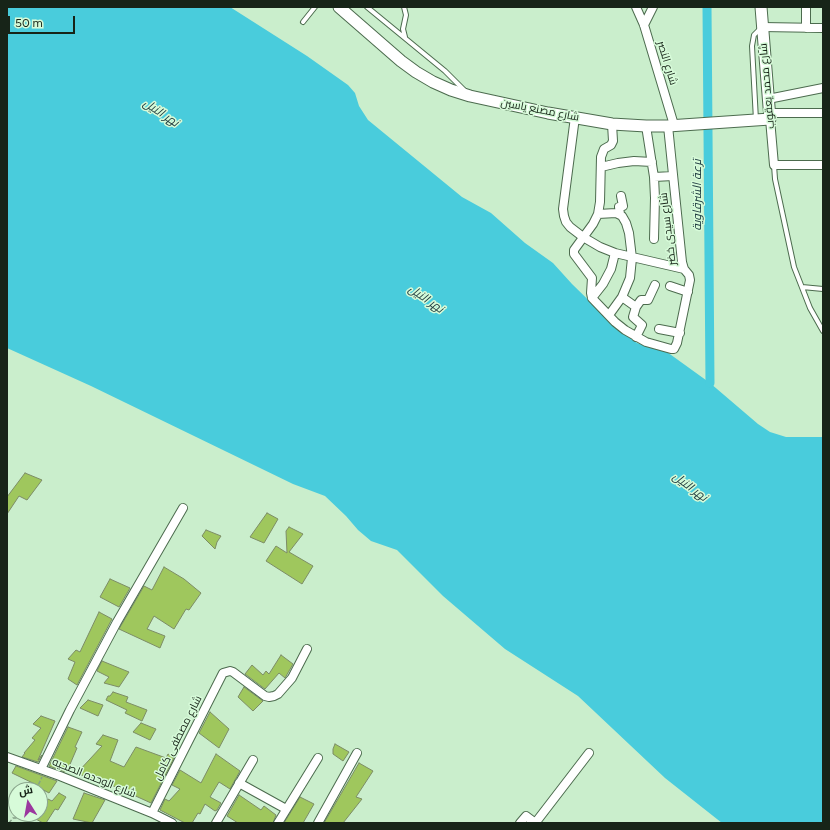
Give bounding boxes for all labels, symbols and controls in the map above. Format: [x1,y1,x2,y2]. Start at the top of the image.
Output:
scale bar [10,8,77,34]
text: 50 m [15,16,43,30]
street label: شارع النصر [654,39,680,87]
street label: شارع محمد يعقوب [757,43,777,129]
water label: نهر النيل [141,96,181,130]
street label: شارع مصنع ياسين [500,96,580,124]
water label: ترعة الشرقاوية [690,159,704,231]
street label: شارع سيدى خضر [657,192,679,266]
water label: نهر النيل [406,282,446,316]
water label: نهر النيل [670,469,710,505]
street label: شارع مصطفى كامل [151,694,205,782]
street label: شارع الوحده الصحيه [50,755,138,801]
north arrow [8,782,48,822]
text: ش [18,783,34,798]

